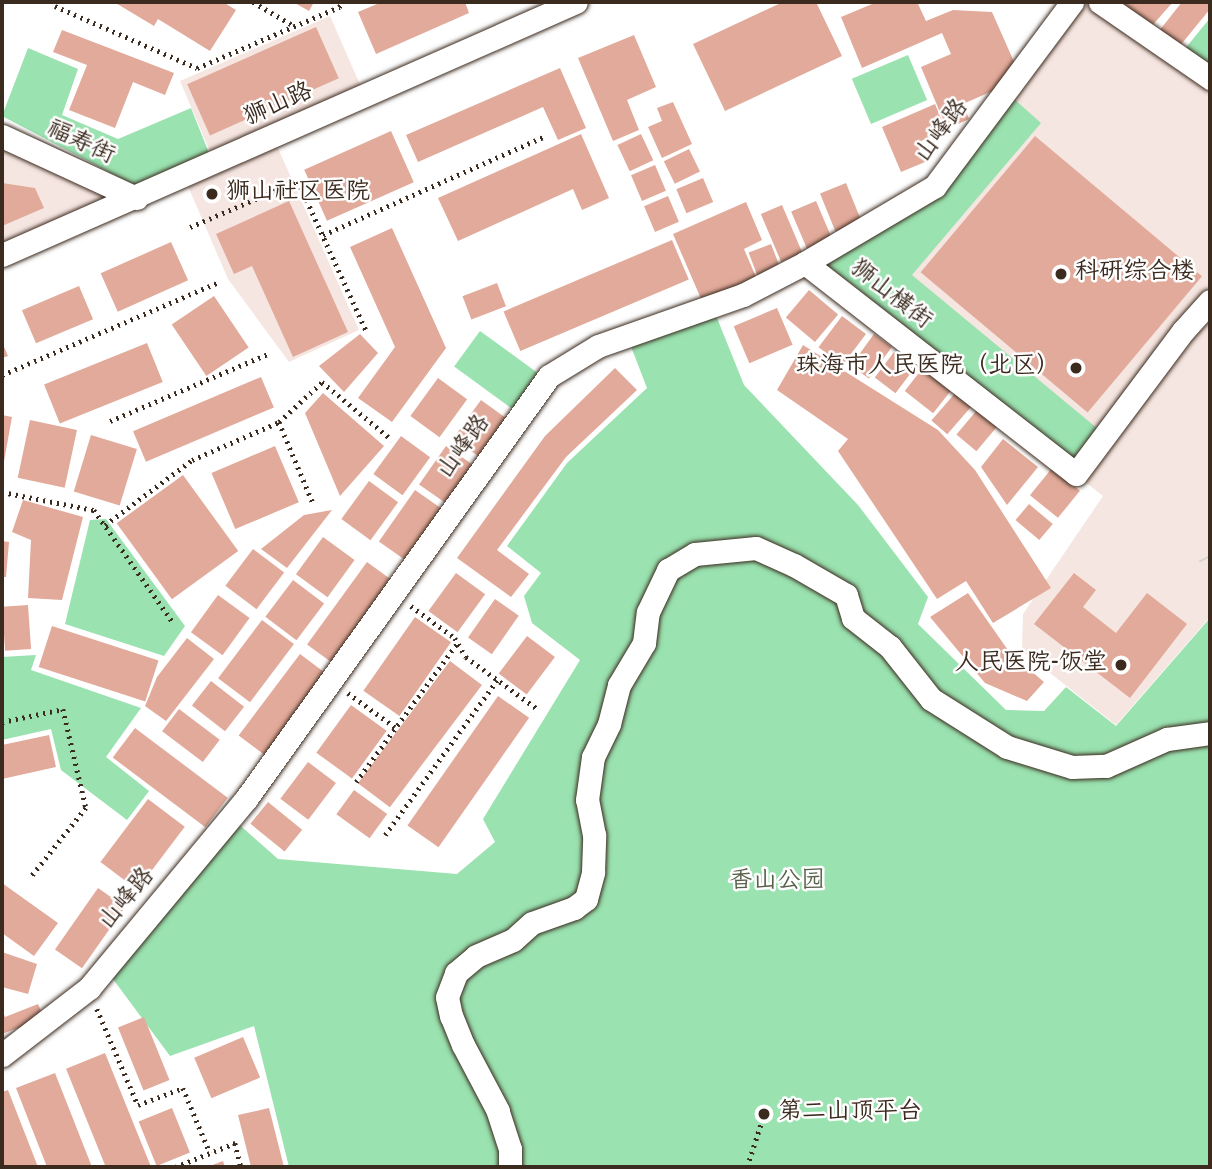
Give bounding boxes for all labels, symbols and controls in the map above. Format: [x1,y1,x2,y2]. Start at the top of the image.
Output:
street label: 狮山路 [240,78,318,134]
street label: 山峰路 [910,95,976,169]
street label: 福寿街 [41,116,119,172]
place label: 狮山社区医院 [226,180,370,208]
marker: 狮山社区医院 [204,186,220,202]
street label: 狮山橫街 [843,255,937,337]
place label: 科研综合楼 [1075,260,1195,288]
marker: 科研综合楼 [1053,266,1069,282]
place label: 珠海市人民医院（北区） [796,354,1060,382]
marker: 珠海市人民医院（北区） [1066,358,1086,378]
street label: 山峰路 [432,410,498,486]
place label: 人民医院-饭堂 [955,651,1107,679]
marker: 人民医院-饭堂 [1113,657,1129,673]
street label: 山峰路 [94,863,162,937]
park label: 香山公园 [729,869,825,897]
place label: 第二山顶平台 [778,1100,922,1128]
marker: 第二山顶平台 [756,1106,772,1122]

